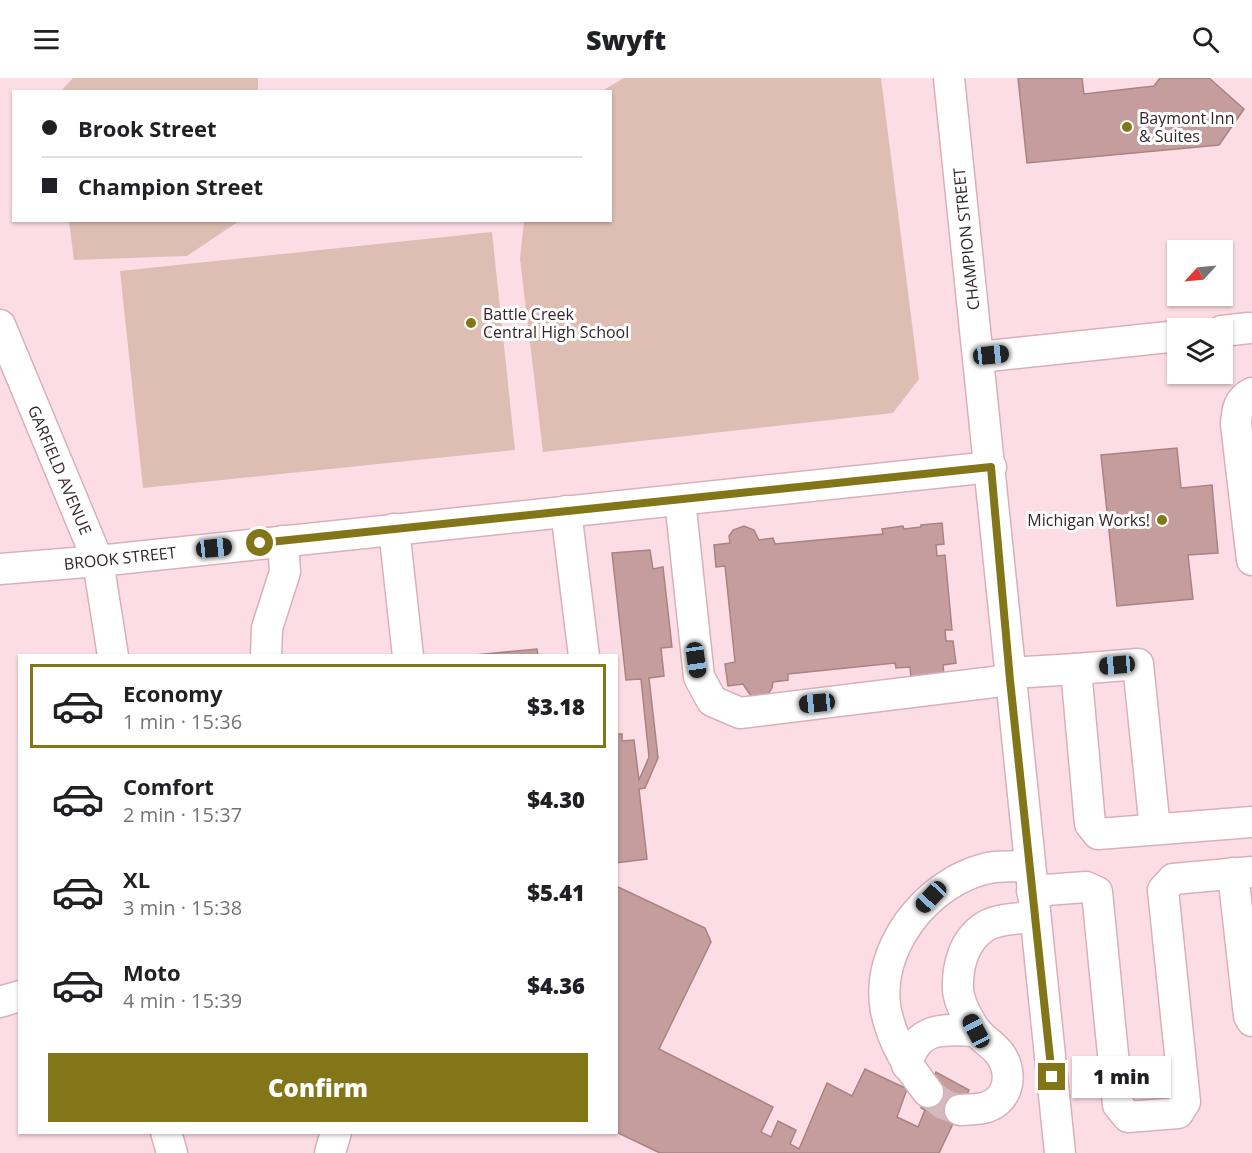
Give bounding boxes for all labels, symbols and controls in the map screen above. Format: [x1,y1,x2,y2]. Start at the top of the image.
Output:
text: Swyft [586,21,666,58]
icon: menu [30,23,63,56]
icon: search [1189,23,1222,56]
place label: Baymont Inn & Suites [1139,107,1234,147]
text: Brook Street [78,113,217,143]
marker: Baymont Inn & Suites [1120,120,1134,134]
street label: CHAMPION STREET [948,166,984,311]
text: Champion Street [78,171,263,201]
north arrow [1167,240,1233,306]
map controls [1167,240,1233,384]
place label: Battle Creek Central High School [483,303,629,343]
marker: Battle Creek Central High School [464,316,478,330]
button: layers [1167,318,1233,384]
car [972,344,1010,366]
street label: GARFIELD AVENUE [23,402,97,538]
place label: Michigan Works! [1027,509,1150,531]
marker: Michigan Works! [1155,513,1169,527]
route start [246,529,273,556]
car [195,537,233,559]
street label: BROOK STREET [63,541,178,575]
car [685,641,707,679]
car [1098,654,1136,676]
text: Economy [123,678,222,708]
icon: car [51,679,105,733]
text: $3.18 [527,691,585,721]
car [798,692,836,714]
text: 1 min · 15:36 [123,708,242,735]
text: Comfort [123,771,214,801]
icon: car [51,772,105,826]
text: $4.30 [527,784,585,814]
text: 2 min · 15:37 [123,801,242,828]
text: XL [123,864,150,894]
icon: car [51,865,105,919]
text: $5.41 [527,877,585,907]
car [912,878,950,916]
text: 3 min · 15:38 [123,894,242,921]
text: Moto [123,957,181,987]
icon: car [51,958,105,1012]
text: $4.36 [527,970,585,1000]
text: 4 min · 15:39 [123,987,242,1014]
car [960,1011,992,1051]
button: Confirm [48,1053,588,1122]
callout: 1 min [1073,1056,1172,1098]
route end [1038,1063,1065,1090]
text: 1 min [1093,1063,1150,1090]

